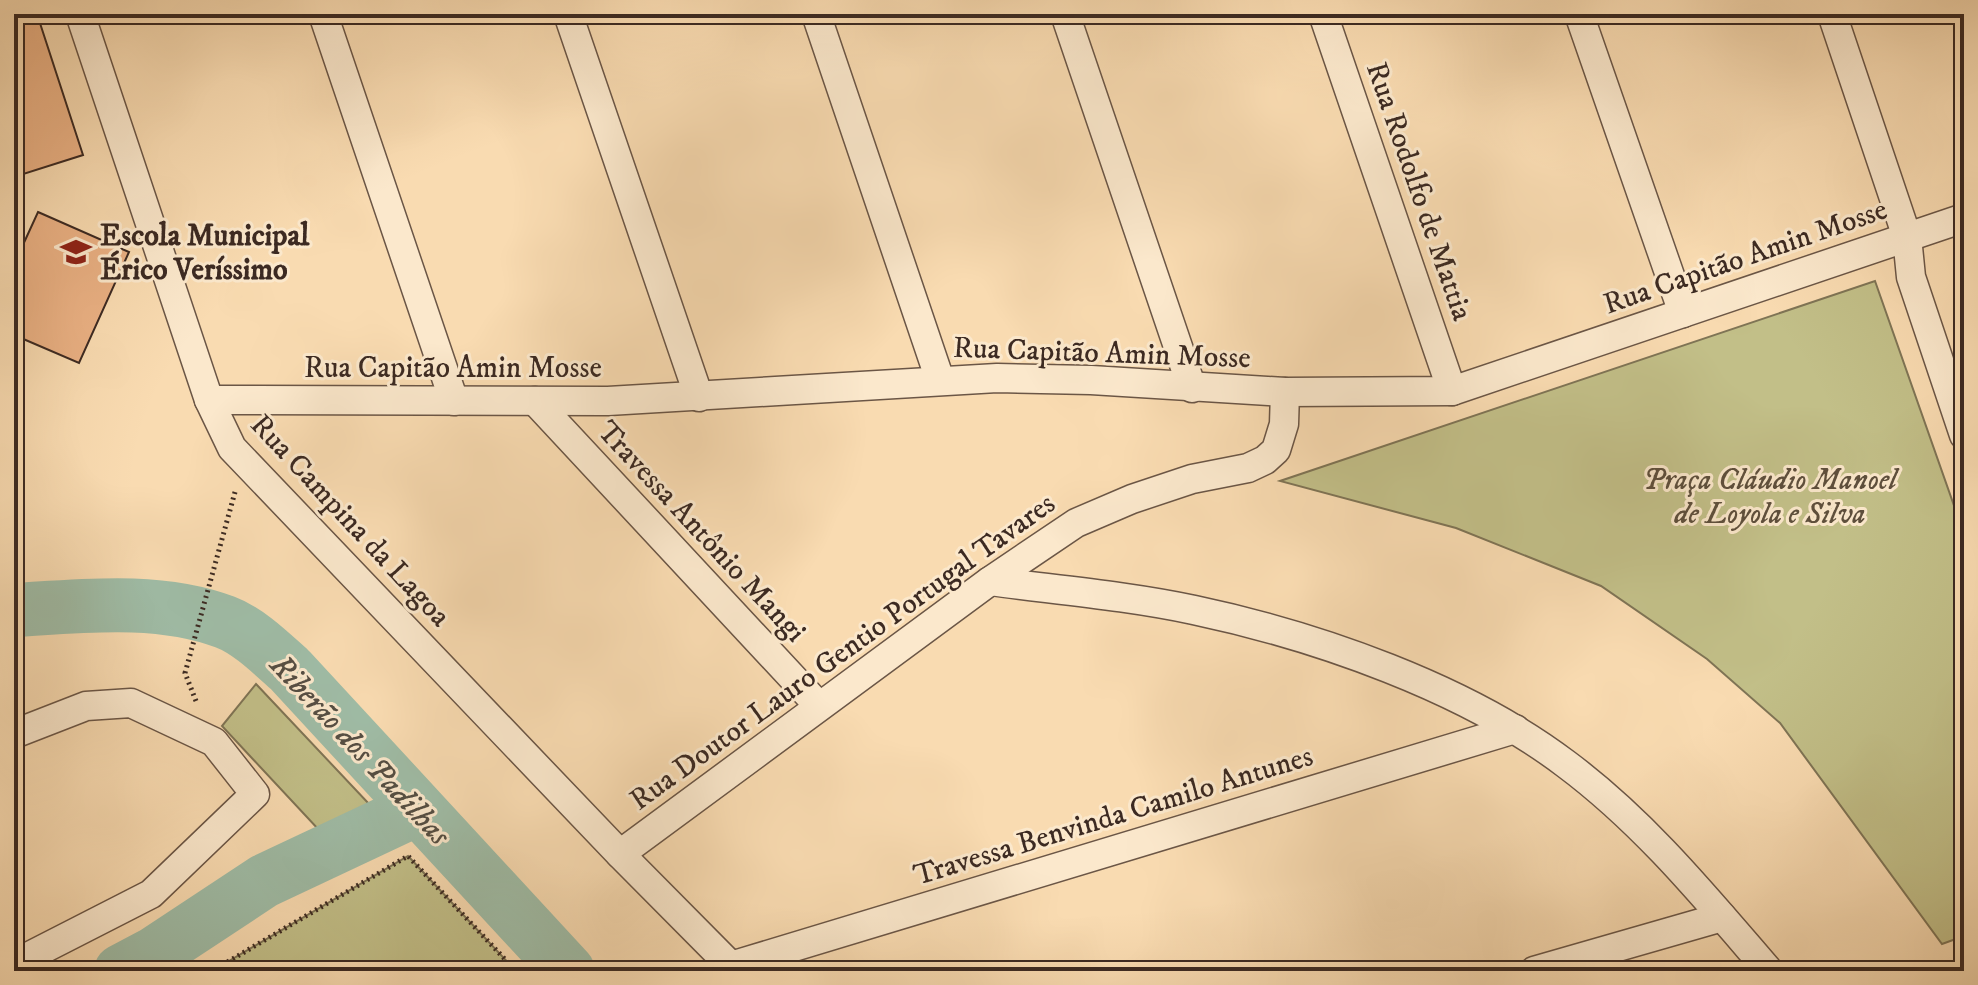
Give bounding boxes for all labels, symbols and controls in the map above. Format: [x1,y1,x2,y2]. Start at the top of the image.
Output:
street label: Rua Rodolfo de Mattia [1357,58,1480,326]
street label: Rua Capitão Amin Mosse [1599,191,1892,323]
place label: Escola Municipal Érico Veríssimo [100,218,310,289]
school or university icon: Escola Municipal Érico Veríssimo [59,235,93,269]
street label: Rua Capitão Amin Mosse [952,330,1251,377]
street label: Rua Capitão Amin Mosse [304,350,602,387]
street label: Rua Campina da Lagoa [242,407,458,635]
street label: Travessa Antônio Mangi [589,413,813,651]
park label: Praça Cláudio Manoel de Loyola e Silva [1643,462,1900,533]
street label: Rua Doutor Lauro Gentio Portugal Tavares [623,485,1063,819]
water label: Riberão dos Padilhas [260,646,459,855]
street label: Travessa Benvinda Camilo Antunes [909,738,1318,895]

